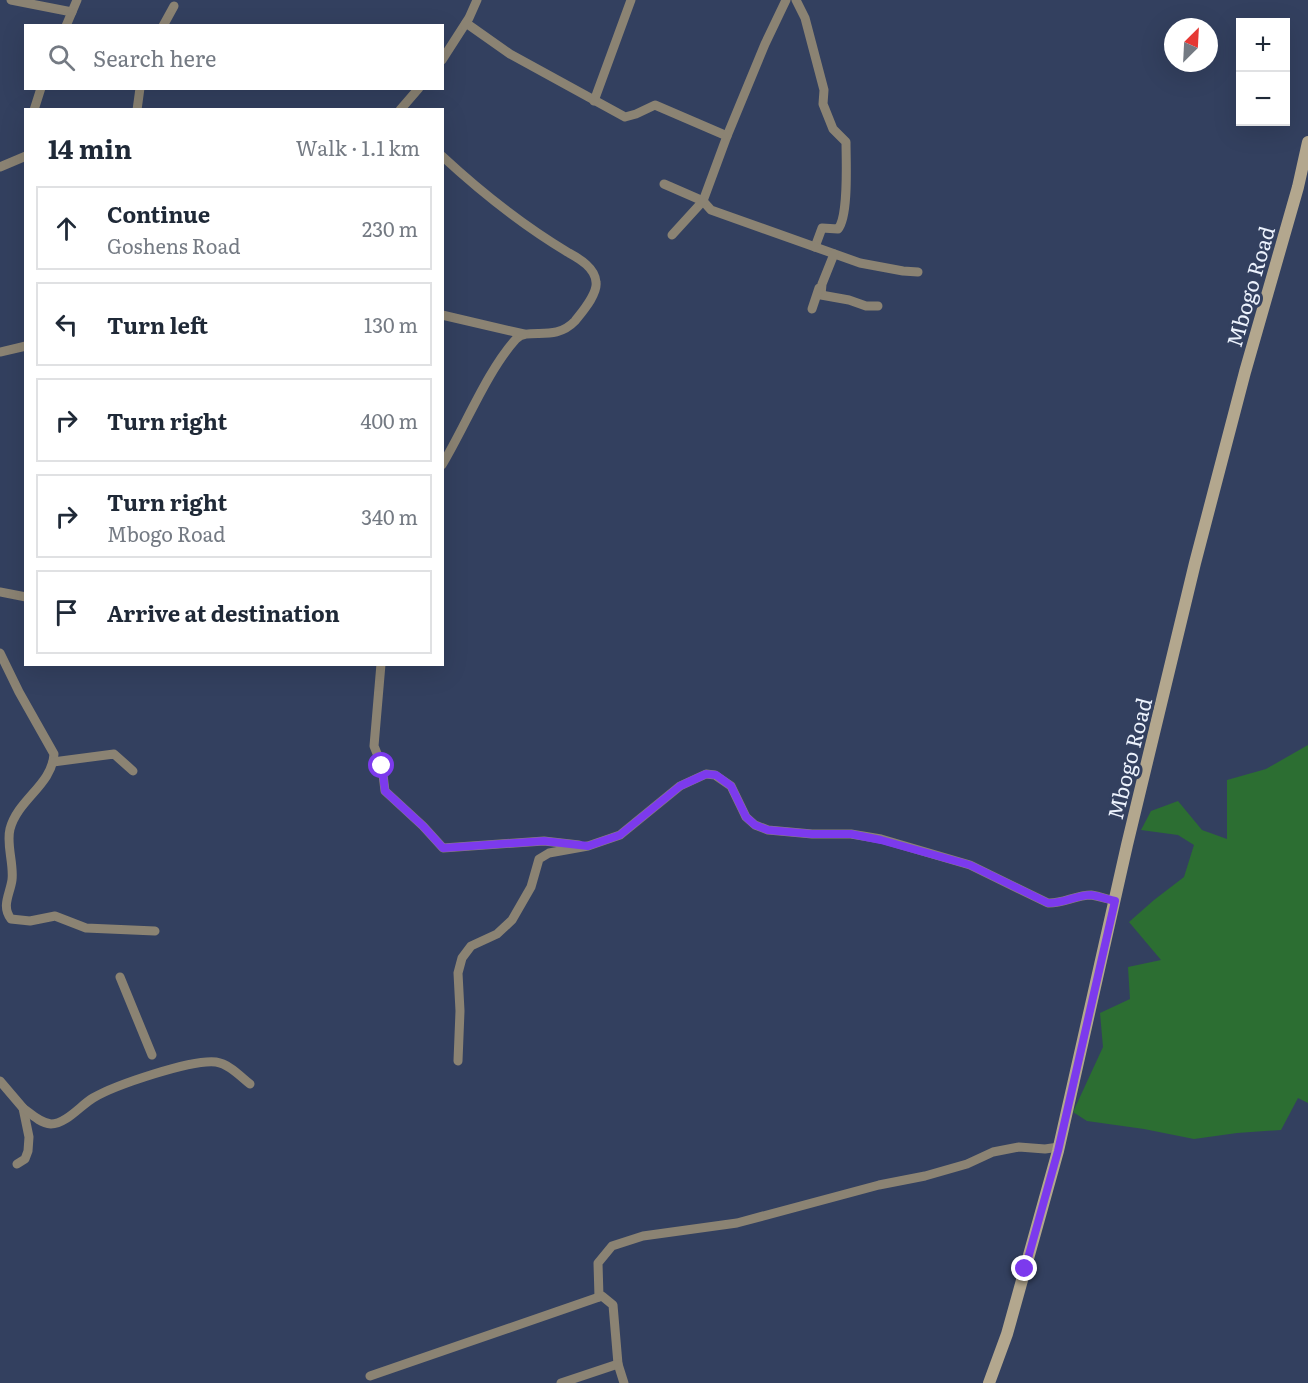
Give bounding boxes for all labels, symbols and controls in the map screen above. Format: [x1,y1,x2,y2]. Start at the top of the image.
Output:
north arrow [1164,18,1218,72]
map controls [1236,18,1290,126]
button: + [1236,18,1290,72]
search box [24,24,444,90]
icon: search [45,41,78,74]
text: Search here [93,41,216,74]
button: − [1236,72,1290,126]
text: 14 min [48,128,132,167]
text: Walk · 1.1 km [296,132,420,162]
text: Continue [107,197,210,230]
icon: ahead [50,212,83,245]
text: 230 m [362,213,418,243]
street label: Mbogo Road [1217,222,1281,350]
text: Goshens Road [107,230,240,260]
icon: left [50,308,83,341]
text: Turn left [107,308,208,341]
text: 130 m [364,309,418,339]
icon: right [50,404,83,437]
text: Turn right [107,404,227,437]
text: 400 m [360,405,418,435]
text: Turn right [107,485,227,518]
icon: right [50,500,83,533]
text: 340 m [361,501,418,531]
text: Mbogo Road [107,518,226,548]
icon: arrive [50,596,83,629]
text: Arrive at destination [107,596,340,629]
street label: Mbogo Road [1098,694,1158,822]
route start [368,752,394,778]
route end [1011,1255,1037,1281]

